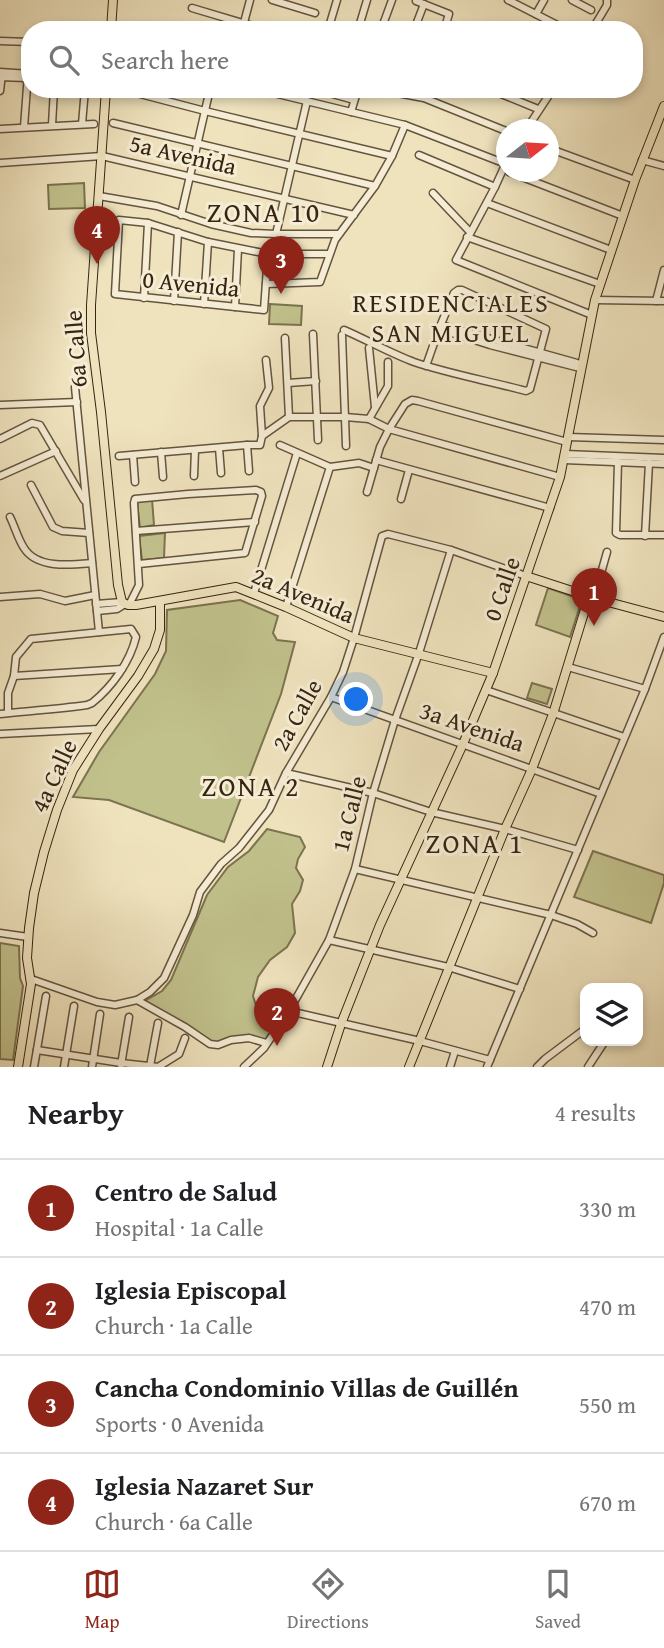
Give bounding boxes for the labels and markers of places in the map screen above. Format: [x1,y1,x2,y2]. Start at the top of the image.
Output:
pin: 4 [74,206,120,264]
pin: 3 [258,236,304,294]
pin: 1 [571,568,617,626]
pin: 2 [254,988,300,1046]

